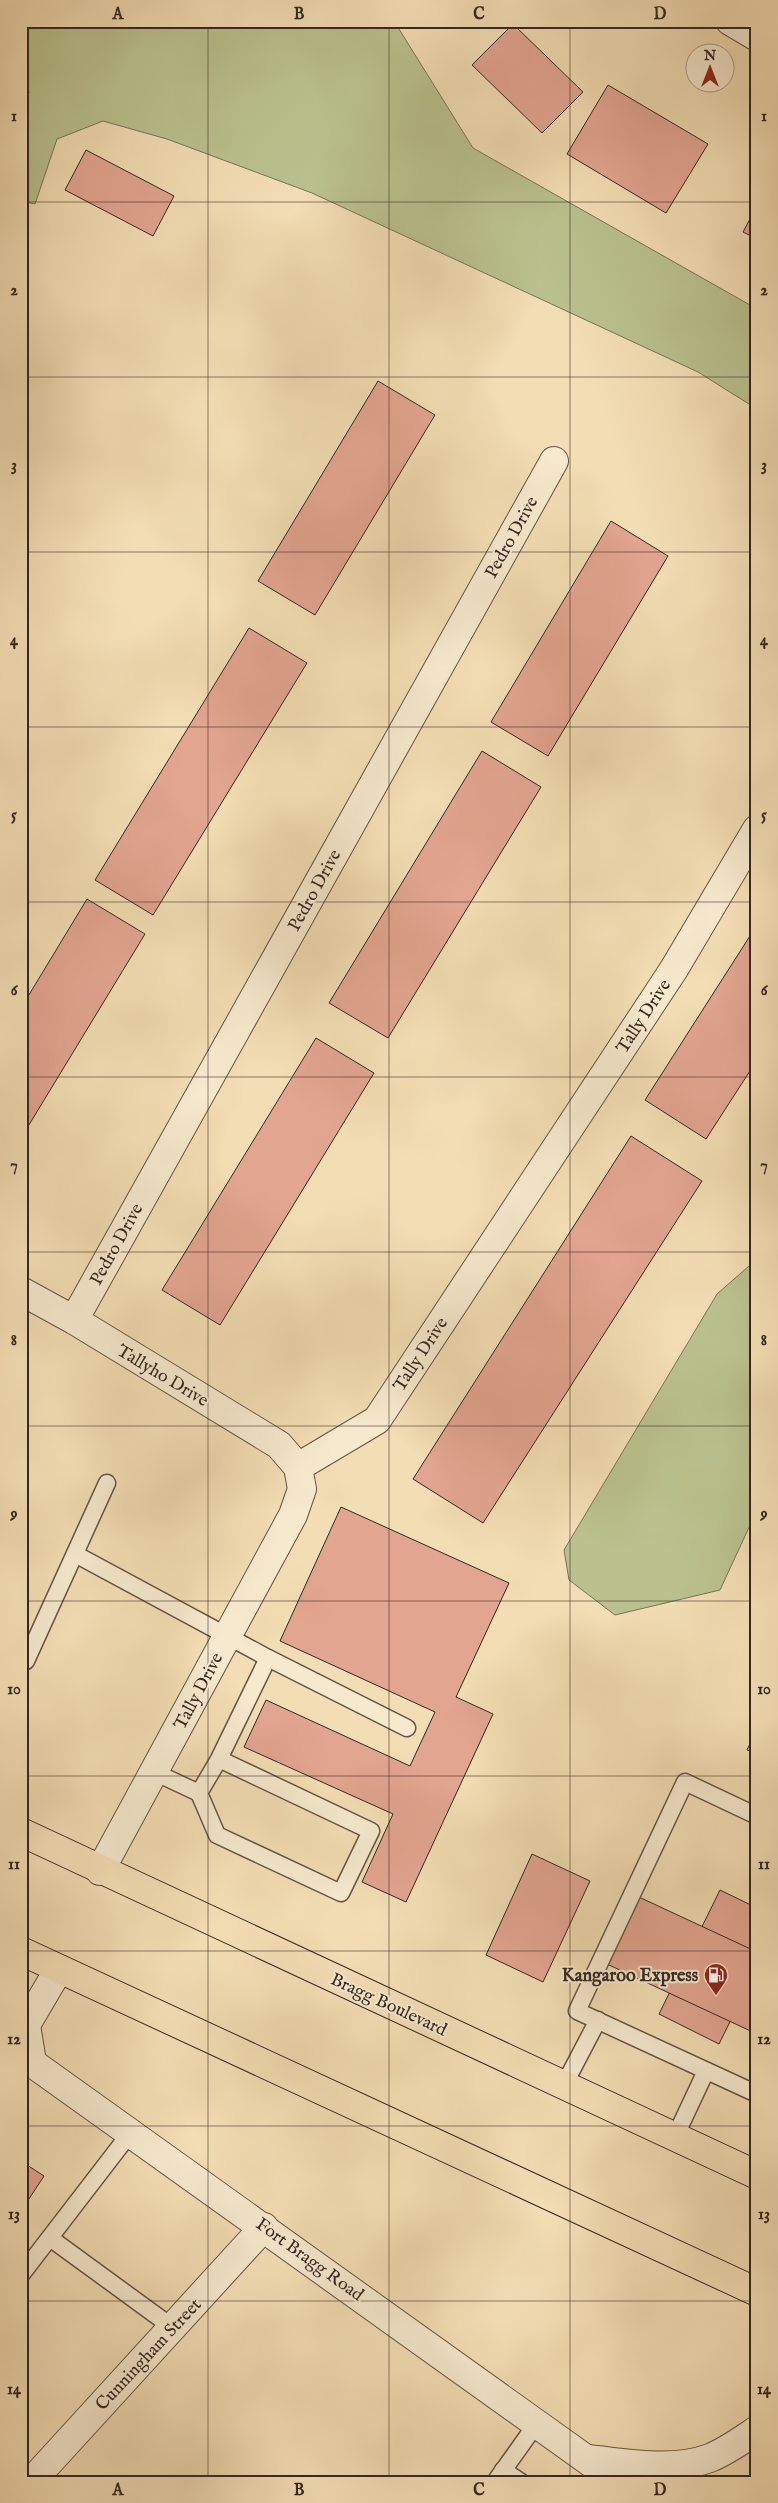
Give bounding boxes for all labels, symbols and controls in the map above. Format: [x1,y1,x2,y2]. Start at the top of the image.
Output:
text: A [112,5,125,25]
text: B [294,5,305,25]
text: C [473,5,485,25]
text: D [654,5,667,25]
north arrow [686,42,736,92]
text: N [703,47,716,65]
text: 1 [11,107,17,127]
text: 1 [761,107,767,127]
text: 2 [10,281,18,301]
text: 2 [760,281,768,301]
text: 3 [11,456,17,476]
text: 3 [761,456,767,476]
street label: Pedro Drive [480,493,544,583]
text: 4 [10,631,19,651]
text: 4 [760,631,769,651]
text: 5 [11,806,17,826]
text: 5 [761,806,767,826]
street label: Pedro Drive [283,846,347,936]
street label: Tally Drive [612,975,677,1058]
text: 6 [11,981,19,1001]
text: 6 [761,981,769,1001]
text: 7 [10,1156,18,1176]
text: 7 [760,1156,768,1176]
street label: Pedro Drive [85,1200,149,1290]
street label: Tally Drive [389,1313,454,1396]
text: 8 [11,1331,17,1351]
text: 8 [761,1331,767,1351]
street label: Tallyho Drive [112,1340,212,1413]
text: 9 [10,1505,18,1525]
text: 9 [760,1505,768,1525]
street label: Tally Drive [169,1649,229,1734]
text: 10 [7,1680,21,1700]
text: 10 [757,1680,771,1700]
text: 11 [8,1855,20,1875]
text: 11 [758,1855,770,1875]
fuel station icon: Kangaroo Express [703,1962,729,1996]
place label: Kangaroo Express [562,1965,699,1988]
street label: Bragg Boulevard [327,1968,451,2043]
text: 12 [7,2030,21,2050]
text: 12 [757,2030,771,2050]
text: 13 [8,2205,20,2225]
text: 13 [758,2205,770,2225]
street label: Fort Bragg Road [251,2213,368,2307]
street label: Cunningham Street [91,2294,207,2416]
text: 14 [7,2380,22,2400]
text: 14 [757,2380,772,2400]
text: A [112,2481,125,2501]
text: B [294,2481,305,2501]
text: C [473,2481,485,2501]
text: D [654,2481,667,2501]

